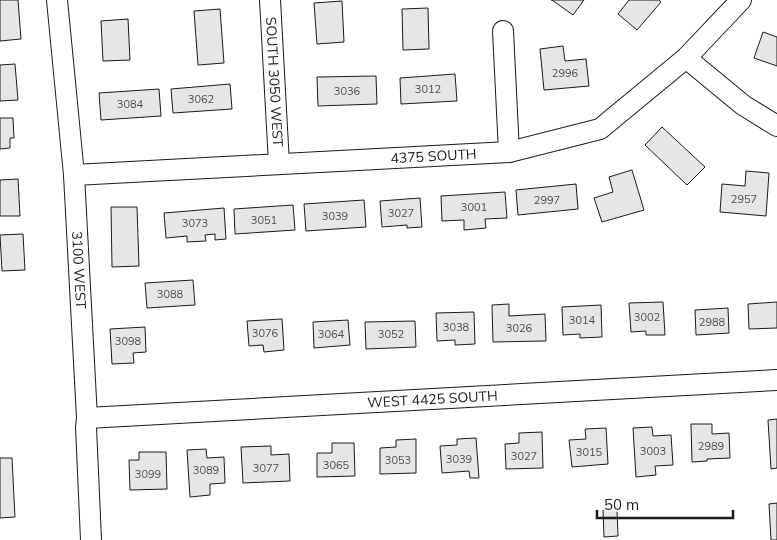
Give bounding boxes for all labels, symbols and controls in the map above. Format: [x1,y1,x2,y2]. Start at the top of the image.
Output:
street label: SOUTH 3050 WEST [262,16,287,148]
house number: 2996 [552,66,579,80]
house number: 3012 [415,82,442,96]
house number: 3036 [334,84,361,98]
house number: 3062 [188,92,215,106]
house number: 3084 [117,97,144,111]
street label: 4375 SOUTH [390,145,477,167]
house number: 2957 [731,192,757,206]
house number: 2997 [534,193,560,207]
house number: 3001 [461,200,487,214]
house number: 3027 [388,206,414,220]
house number: 3039 [322,209,348,223]
house number: 3051 [251,213,277,227]
house number: 3073 [182,216,208,230]
street label: 3100 WEST [68,231,90,310]
house number: 3088 [157,287,184,301]
house number: 3002 [634,310,661,324]
house number: 3014 [569,313,596,327]
house number: 2988 [699,315,726,329]
house number: 3038 [443,320,470,334]
house number: 3026 [506,321,533,335]
house number: 3076 [252,326,279,340]
house number: 3064 [318,327,345,341]
house number: 3052 [378,327,405,341]
house number: 3098 [115,334,142,348]
street label: WEST 4425 SOUTH [367,386,498,412]
house number: 2989 [698,439,724,453]
house number: 3003 [640,444,666,458]
house number: 3015 [576,445,603,459]
house number: 3027 [511,449,537,463]
house number: 3039 [446,452,472,466]
house number: 3053 [385,453,411,467]
house number: 3065 [323,458,350,472]
house number: 3077 [253,461,279,475]
house number: 3089 [193,463,219,477]
house number: 3099 [135,467,161,481]
scale bar [597,488,733,520]
text: 50 m [604,495,639,514]

